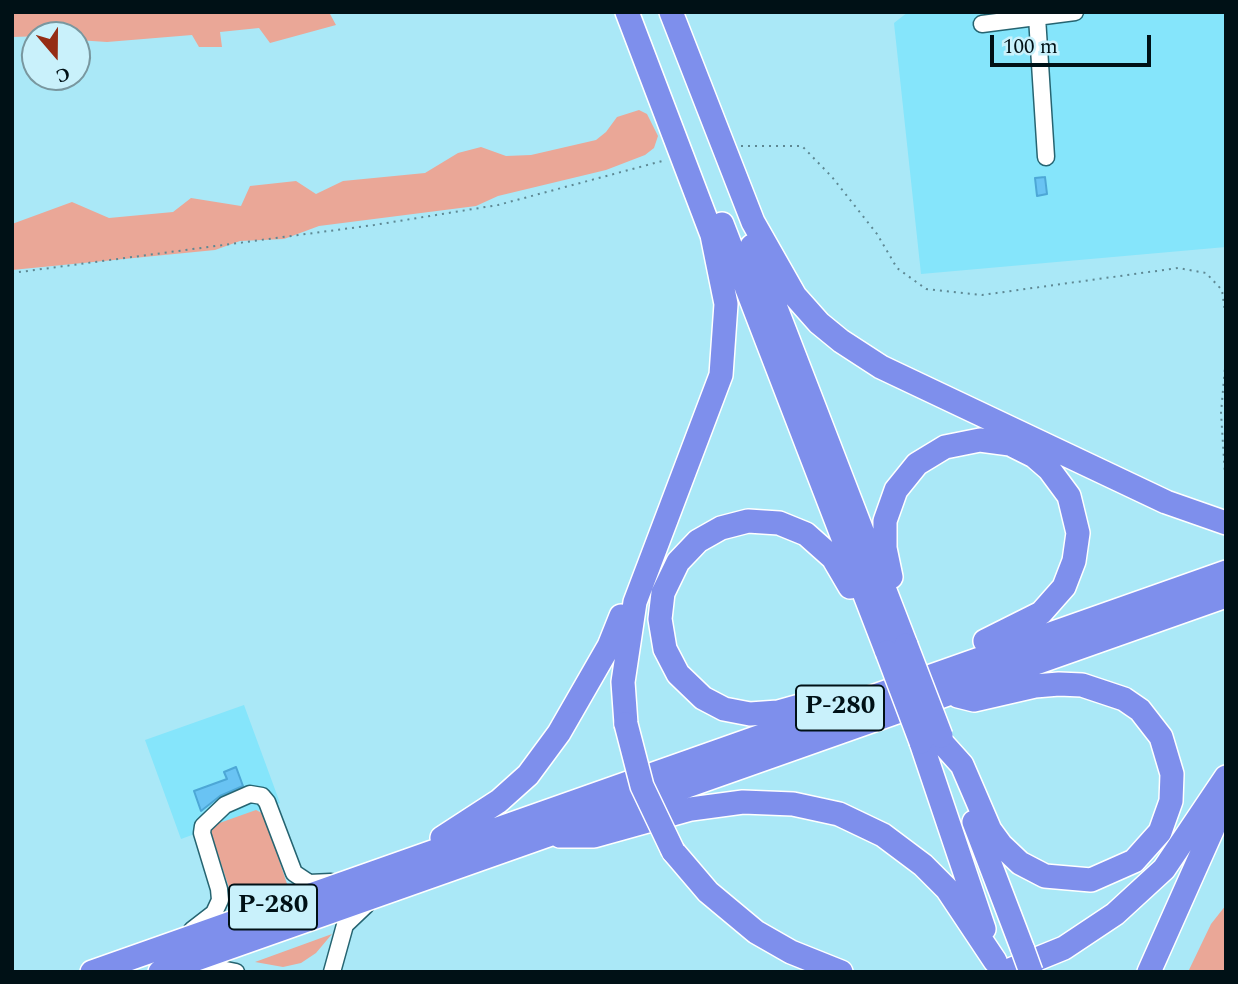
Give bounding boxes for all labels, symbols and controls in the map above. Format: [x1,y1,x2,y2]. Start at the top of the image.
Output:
north arrow [21,21,91,91]
scale bar [993,21,1154,65]
text: 100 m [1003,31,1058,63]
text: С [51,58,74,90]
road number: Р-280 [796,686,884,730]
road number: Р-280 [229,885,317,930]

